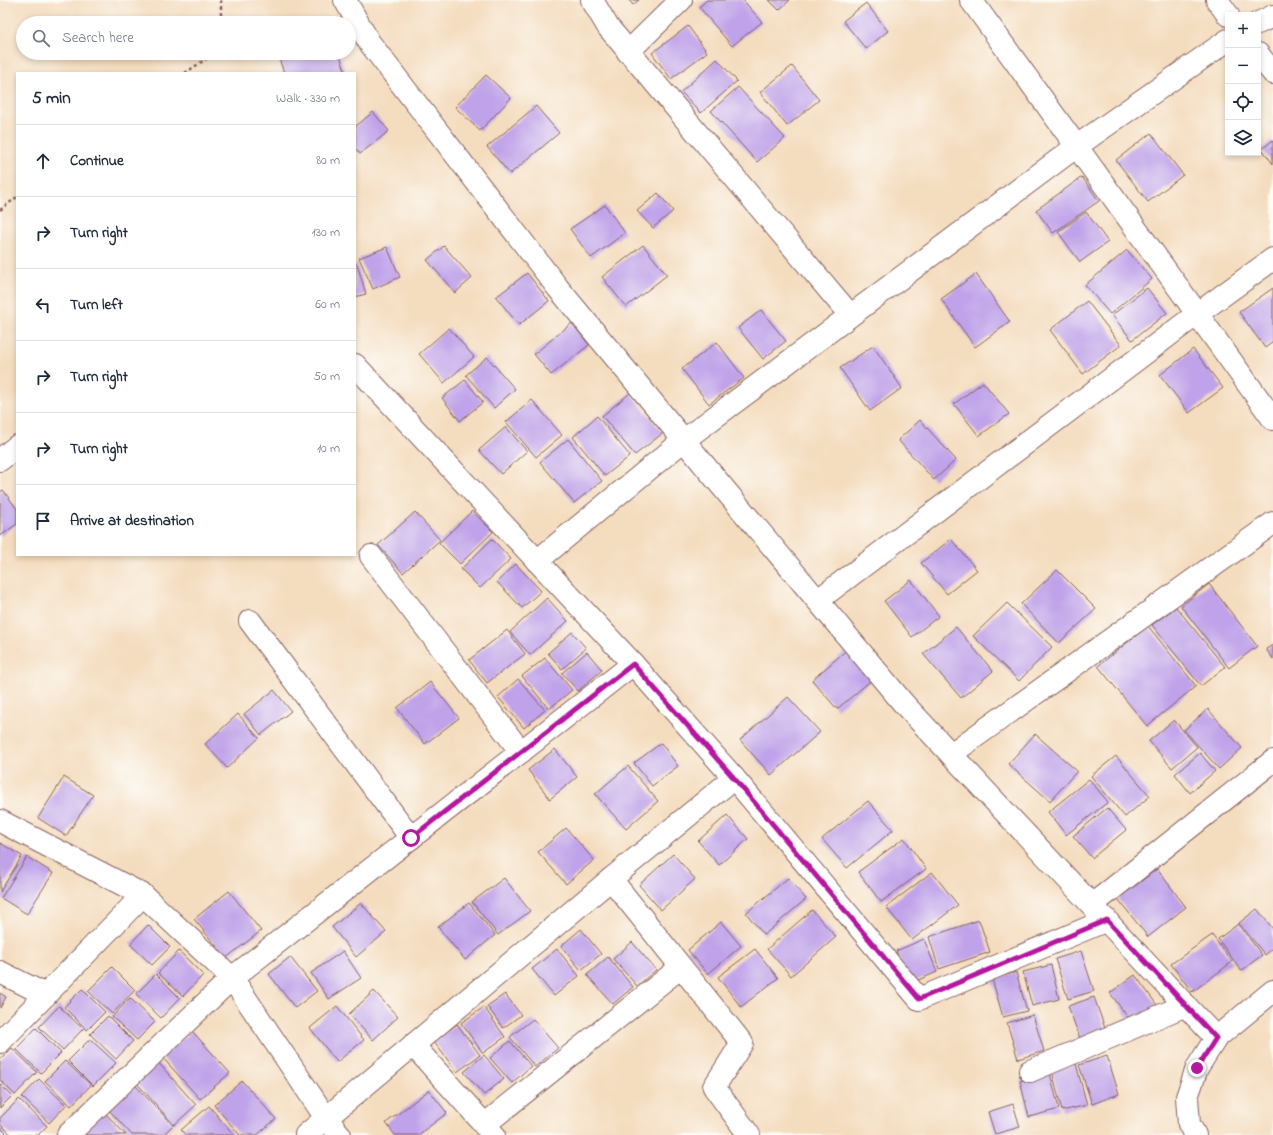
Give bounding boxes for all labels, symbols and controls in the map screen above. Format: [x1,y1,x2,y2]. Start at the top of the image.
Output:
map controls [1225,12,1261,156]
button: + [1225,12,1261,48]
search box [16,16,356,60]
icon: search [30,27,52,49]
text: Search here [62,27,134,49]
button: − [1225,48,1261,84]
button: locate [1225,84,1261,120]
text: 5 min [32,86,71,111]
text: Walk · 330 m [276,89,340,108]
button: layers [1225,120,1261,156]
icon: ahead [32,150,54,172]
text: Continue [70,150,124,172]
text: 80 m [316,151,340,170]
icon: right [32,222,54,244]
text: Turn right [70,222,128,244]
text: 130 m [312,223,340,242]
icon: left [32,294,54,316]
text: Turn left [70,294,123,316]
text: 60 m [315,295,340,314]
icon: right [32,366,54,388]
text: Turn right [70,366,128,388]
text: 50 m [314,367,340,386]
icon: right [32,438,54,460]
text: Turn right [70,438,128,460]
text: 10 m [317,439,340,458]
icon: arrive [32,510,54,532]
text: Arrive at destination [70,510,194,532]
route start [402,829,420,847]
route end [1188,1059,1206,1077]

